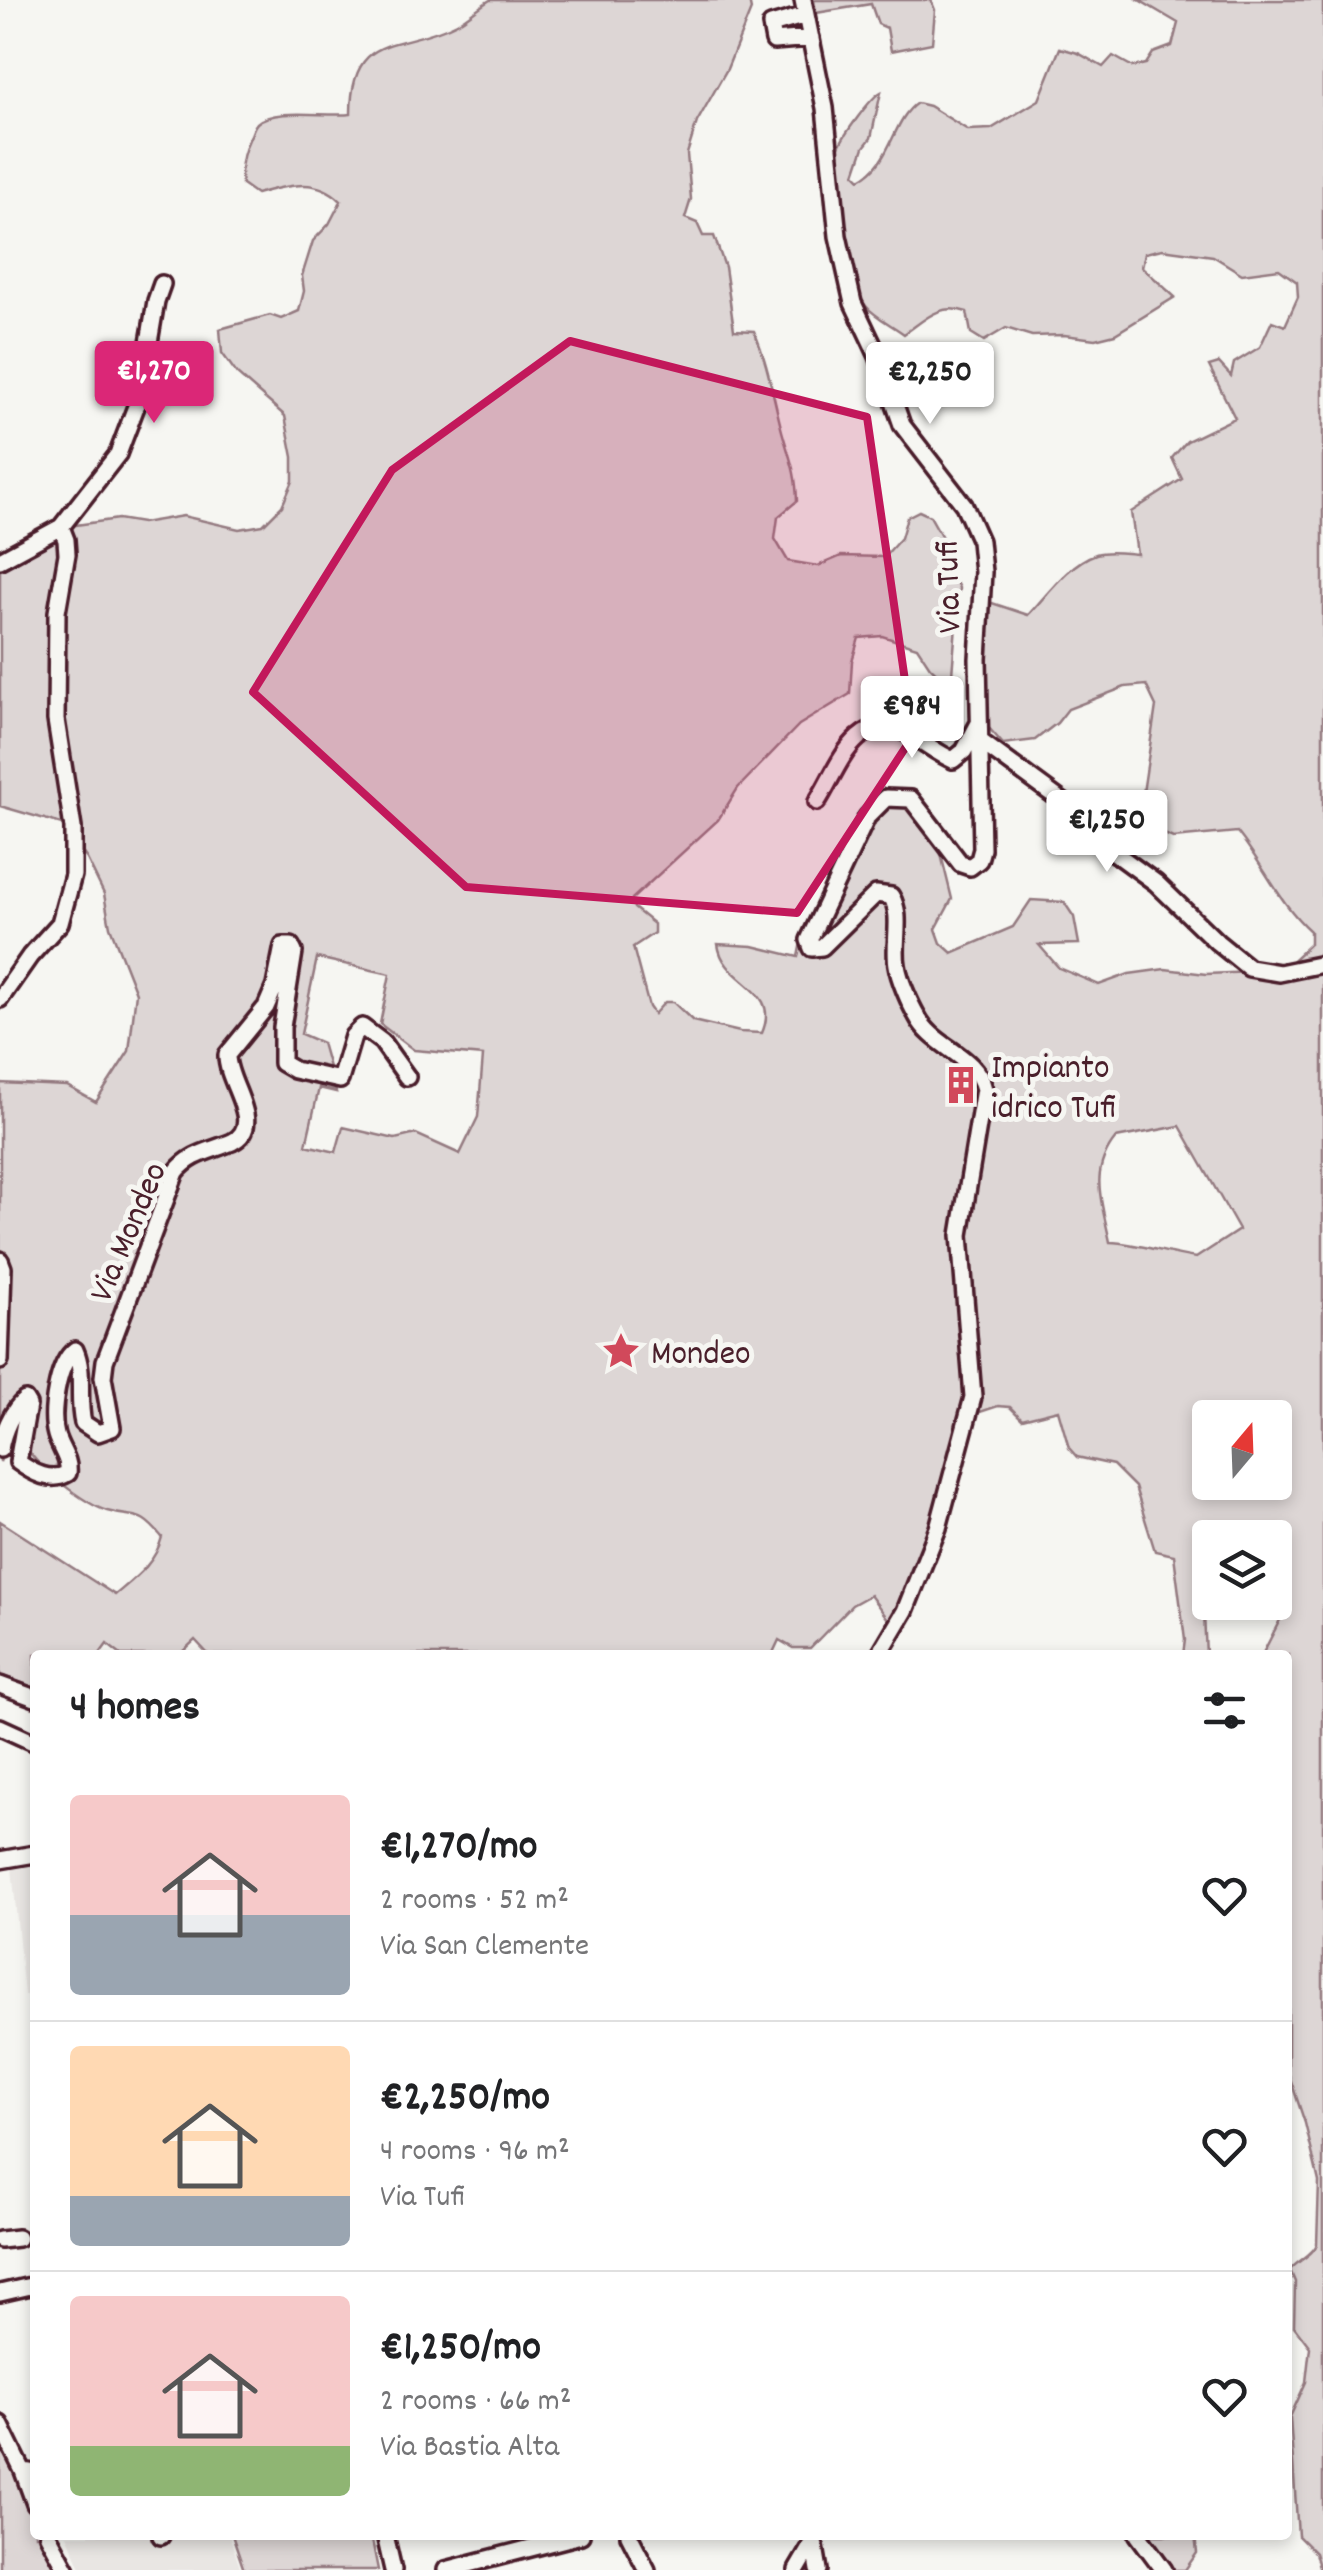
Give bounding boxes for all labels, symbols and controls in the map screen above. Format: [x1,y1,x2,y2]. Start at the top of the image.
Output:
pin: €1,270 [73,341,235,426]
pin: €2,250 [849,342,1011,427]
text: €1,270 [117,350,191,396]
text: €2,250 [888,351,972,397]
street label: Via Tufi [924,540,978,634]
pin: €984 [853,676,971,761]
text: €984 [883,685,941,731]
pin: €1,250 [1026,790,1188,875]
text: €1,250 [1068,799,1146,845]
place label: Impianto idrico Tufi [991,1045,1116,1135]
building icon: Impianto idrico Tufi [940,1064,982,1106]
street label: Via Mondeo [79,1155,182,1311]
place icon: Mondeo [600,1330,642,1372]
place label: Mondeo [651,1331,751,1381]
north arrow [1192,1400,1292,1500]
map controls [1192,1400,1292,1620]
button: layers [1192,1520,1292,1620]
text: 4 homes [70,1680,200,1740]
icon: filters [1197,1683,1252,1738]
text: €1,270/mo [380,1819,537,1879]
icon: home [150,1835,270,1955]
icon: heart [1197,1868,1252,1923]
text: 2 rooms · 52 m² [380,1879,569,1925]
text: Via San Clemente [380,1925,589,1971]
text: €2,250/mo [380,2070,550,2130]
icon: home [150,2086,270,2206]
icon: heart [1197,2119,1252,2174]
text: 4 rooms · 96 m² [380,2130,570,2176]
text: Via Tufi [380,2176,465,2222]
text: €1,250/mo [380,2320,541,2380]
icon: home [150,2336,270,2456]
icon: heart [1197,2369,1252,2424]
text: 2 rooms · 66 m² [380,2380,571,2426]
text: Via Bastia Alta [380,2426,559,2472]

